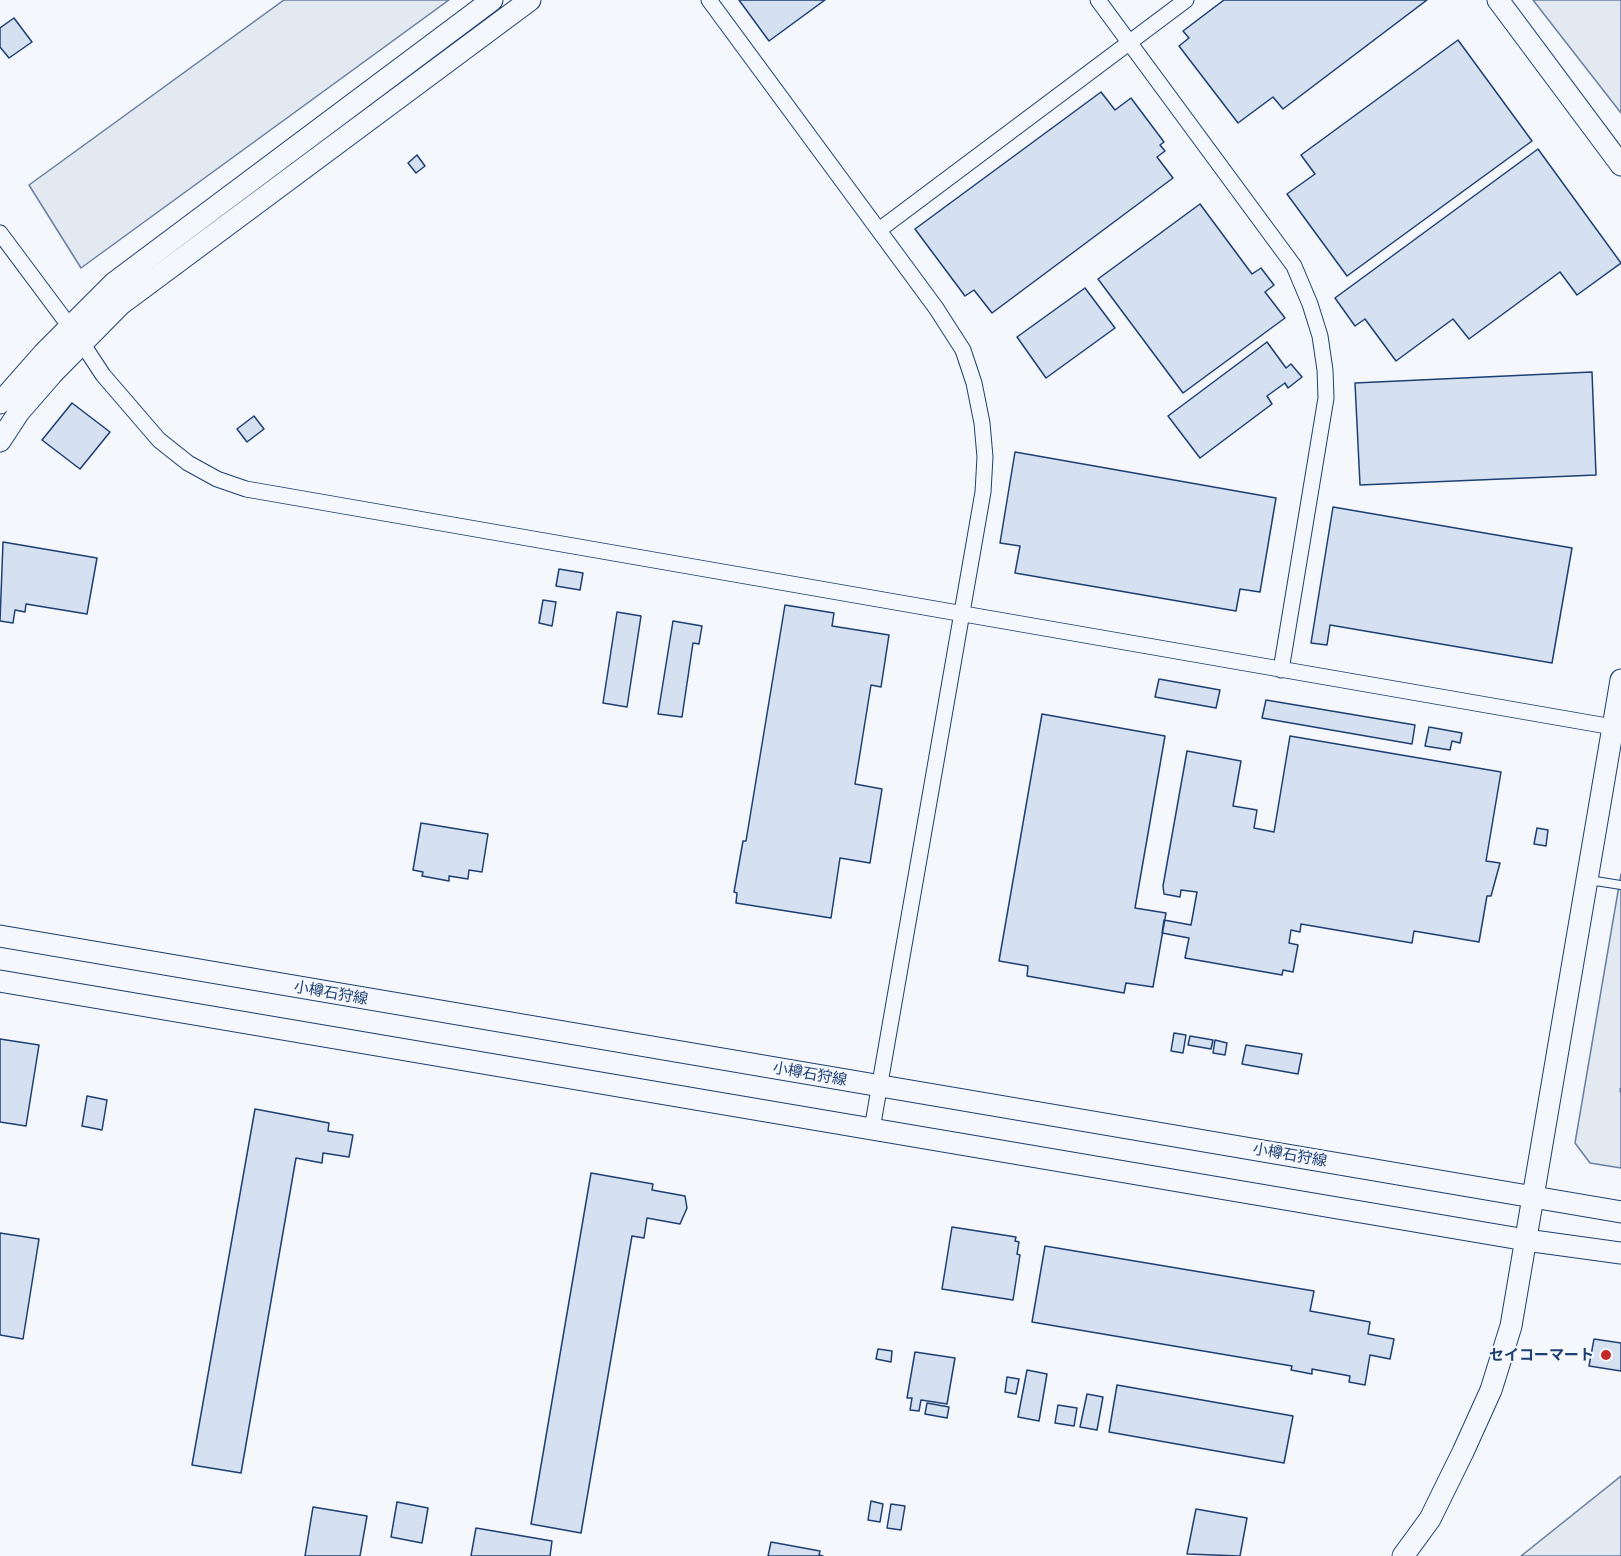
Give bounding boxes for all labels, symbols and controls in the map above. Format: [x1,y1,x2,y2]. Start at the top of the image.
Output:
street label: 小樽石狩線 [293,978,369,1008]
street label: 小樽石狩線 [772,1059,848,1089]
street label: 小樽石狩線 [1252,1140,1328,1170]
place label: セイコーマート [1489,1346,1594,1364]
marker: セイコーマート [1599,1348,1613,1362]

